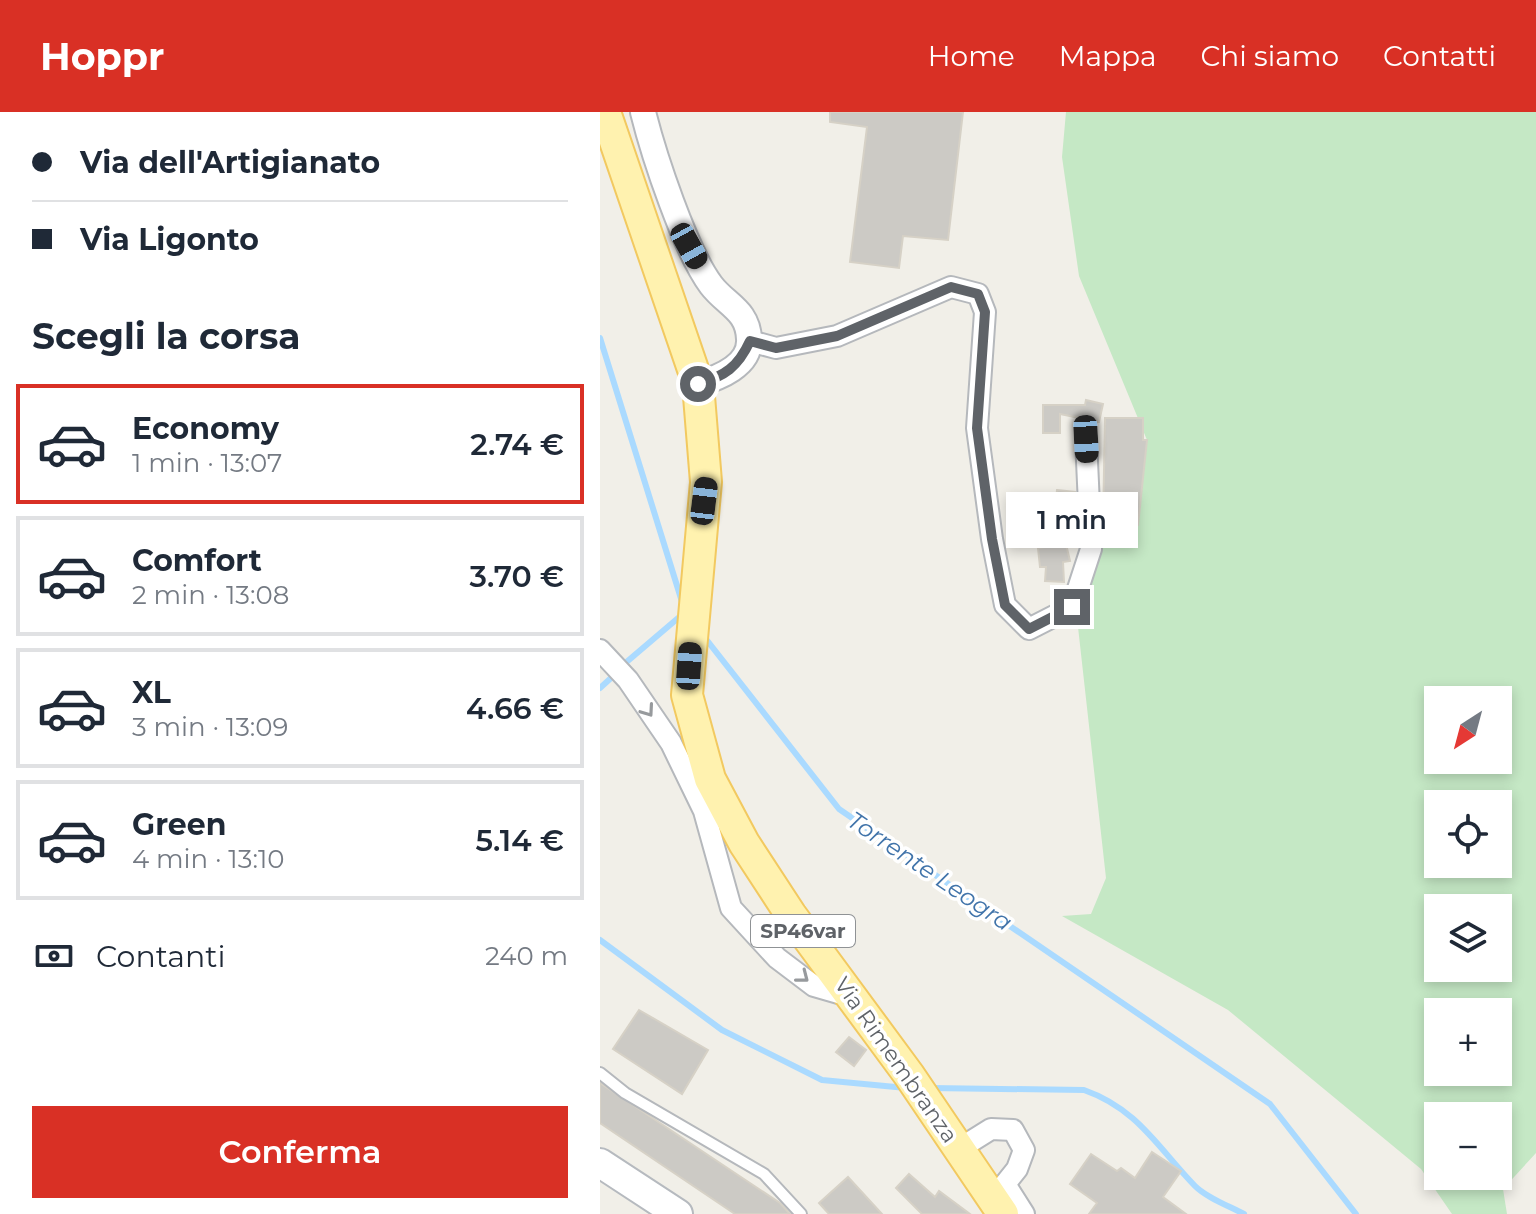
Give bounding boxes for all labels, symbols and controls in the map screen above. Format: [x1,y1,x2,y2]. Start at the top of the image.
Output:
text: Hoppr [40,33,164,80]
text: Home [928,39,1015,73]
text: Mappa [1059,39,1156,73]
text: Chi siamo [1200,39,1339,73]
text: Contatti [1383,39,1496,73]
text: Via dell'Artigianato [80,144,380,181]
car [667,219,711,273]
text: Via Ligonto [80,221,259,258]
text: Scegli la corsa [32,314,300,358]
route start [680,366,716,402]
icon: car [36,408,108,480]
text: Economy [132,410,279,447]
car [1073,414,1099,464]
text: 2.74 € [470,426,564,463]
text: 1 min · 13:07 [132,447,282,479]
car [689,476,719,526]
callout: 1 min [1006,491,1138,547]
text: 1 min [1037,504,1107,536]
icon: car [36,540,108,612]
text: Comfort [132,542,262,579]
text: 3.70 € [469,558,564,595]
text: 2 min · 13:08 [132,579,289,611]
route end [1054,589,1090,625]
car [675,641,703,691]
icon: car [36,672,108,744]
text: XL [132,674,171,711]
north arrow [1424,686,1512,774]
map controls [1424,686,1512,1190]
text: 4.66 € [466,690,564,727]
one-way arrow [638,703,652,717]
text: 3 min · 13:09 [132,711,288,743]
button: locate [1424,790,1512,878]
icon: car [36,804,108,876]
water label: Torrente Leogra [842,805,1018,937]
text: Green [132,806,226,843]
text: 5.14 € [475,822,564,859]
text: 4 min · 13:10 [132,843,285,875]
button: layers [1424,894,1512,982]
road number: SP46var [751,915,855,947]
icon: cash [32,934,76,978]
text: Contanti [96,938,226,975]
text: 240 m [485,940,568,972]
one-way arrow [794,968,809,982]
street label: Via Rimembranza [829,972,963,1148]
button: + [1424,998,1512,1086]
button: − [1424,1102,1512,1190]
button: Conferma [32,1106,568,1198]

